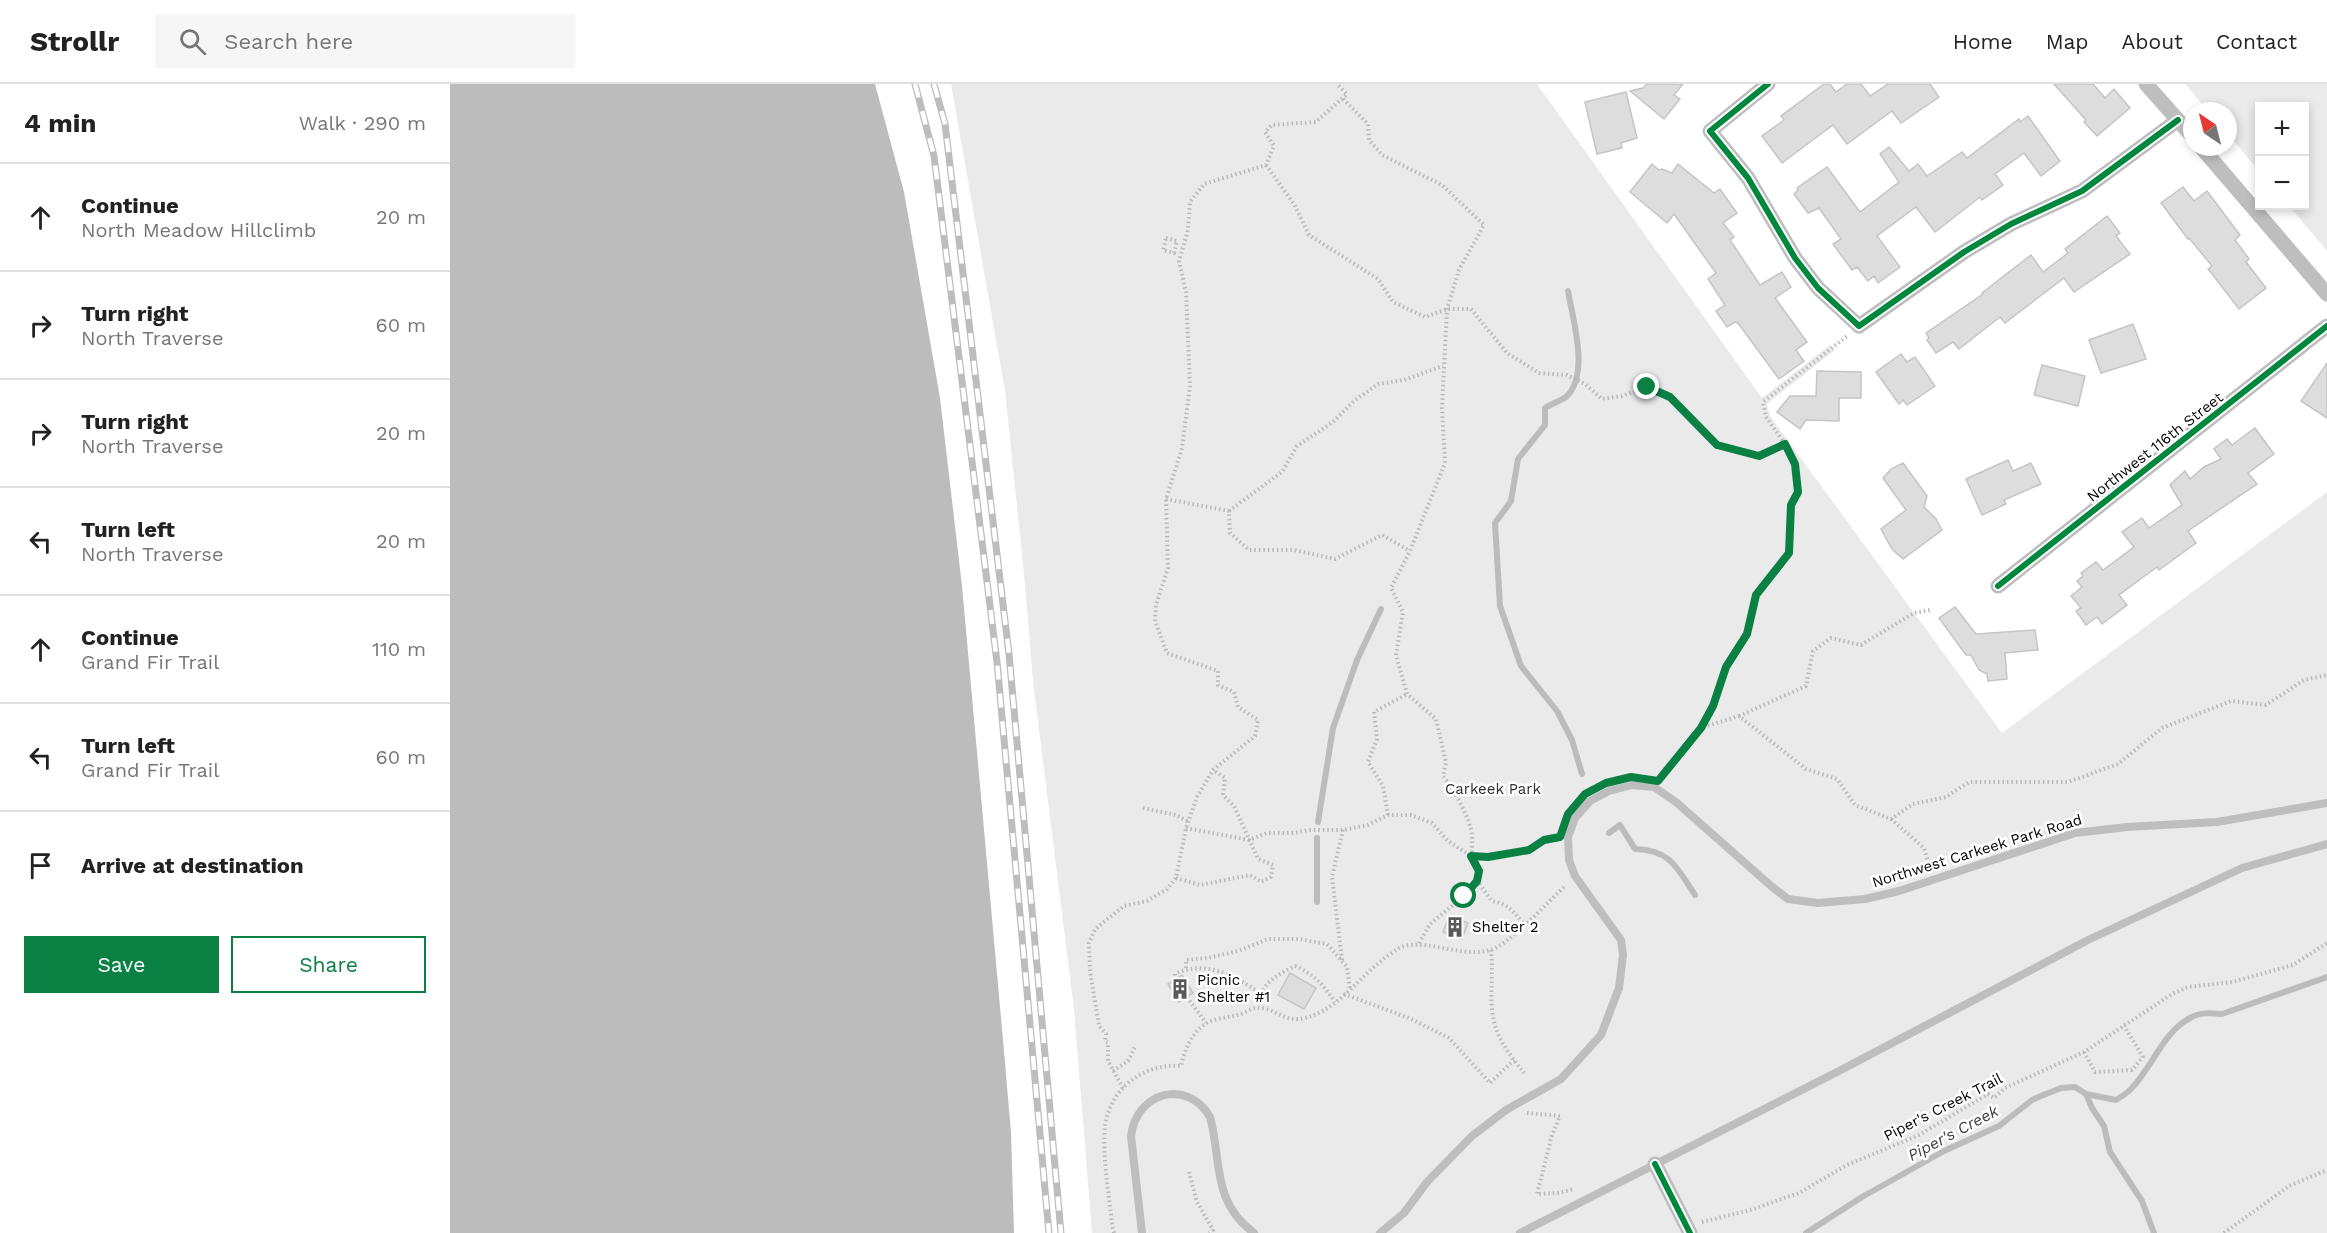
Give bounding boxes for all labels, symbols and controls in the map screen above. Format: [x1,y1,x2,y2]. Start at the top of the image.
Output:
search box [155,14,575,68]
text: Strollr [30,25,119,58]
icon: search [176,25,209,58]
text: Search here [224,29,353,54]
text: Home [1953,29,2013,54]
text: Map [2046,29,2089,54]
text: About [2122,29,2183,54]
text: Contact [2216,29,2297,54]
north arrow [2183,102,2237,156]
map controls [2255,102,2309,210]
button: + [2255,102,2309,156]
text: 4 min [24,108,96,138]
text: Walk · 290 m [299,111,426,135]
button: − [2255,156,2309,210]
text: Continue [81,193,179,218]
icon: ahead [24,201,57,234]
text: 20 m [376,205,426,229]
text: North Meadow Hillclimb [81,218,316,242]
text: Turn right [81,301,188,326]
icon: right [24,309,57,342]
text: 60 m [376,313,426,337]
text: North Traverse [81,326,223,350]
route end [1633,373,1659,399]
street label: Northwest 116th Street [2083,388,2227,506]
text: Turn right [81,409,188,434]
icon: right [24,417,57,450]
text: 20 m [376,421,426,445]
text: North Traverse [81,434,223,458]
text: Turn left [81,517,175,542]
icon: left [24,525,57,558]
text: 20 m [376,529,426,553]
text: North Traverse [81,542,223,566]
text: Continue [81,625,179,650]
icon: ahead [24,633,57,666]
text: 110 m [372,637,426,661]
text: Grand Fir Trail [81,650,219,674]
text: Turn left [81,733,175,758]
icon: left [24,741,57,774]
text: 60 m [376,745,426,769]
text: Grand Fir Trail [81,758,219,782]
park label: Carkeek Park [1445,780,1541,798]
street label: Northwest Carkeek Park Road [1870,810,2084,892]
icon: arrive [24,849,57,882]
text: Arrive at destination [81,853,304,878]
route start [1450,882,1476,908]
building icon: Shelter 2 [1443,915,1467,939]
place label: Shelter 2 [1472,918,1538,936]
button: Save [24,936,219,993]
button: Share [231,936,426,993]
place label: Picnic Shelter #1 [1197,971,1270,1006]
building icon: Picnic Shelter #1 [1168,977,1192,1001]
street label: Piper's Creek Trail [1880,1069,2006,1145]
water label: Piper's Creek [1904,1101,2002,1165]

